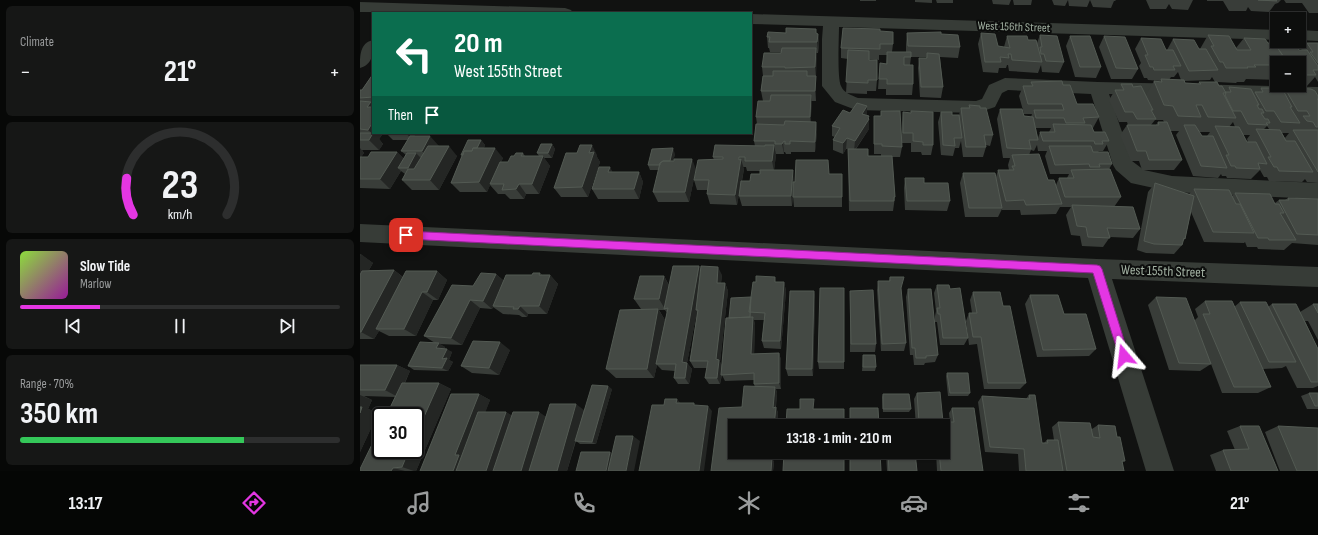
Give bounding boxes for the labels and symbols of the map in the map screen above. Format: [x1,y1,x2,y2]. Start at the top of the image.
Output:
street label: West 156th Street [977,18,1051,36]
pin [389,218,423,252]
street label: West 155th Street [1121,261,1205,281]
position arrow [1103,335,1145,377]
speed limit sign: 30 [372,407,424,459]

